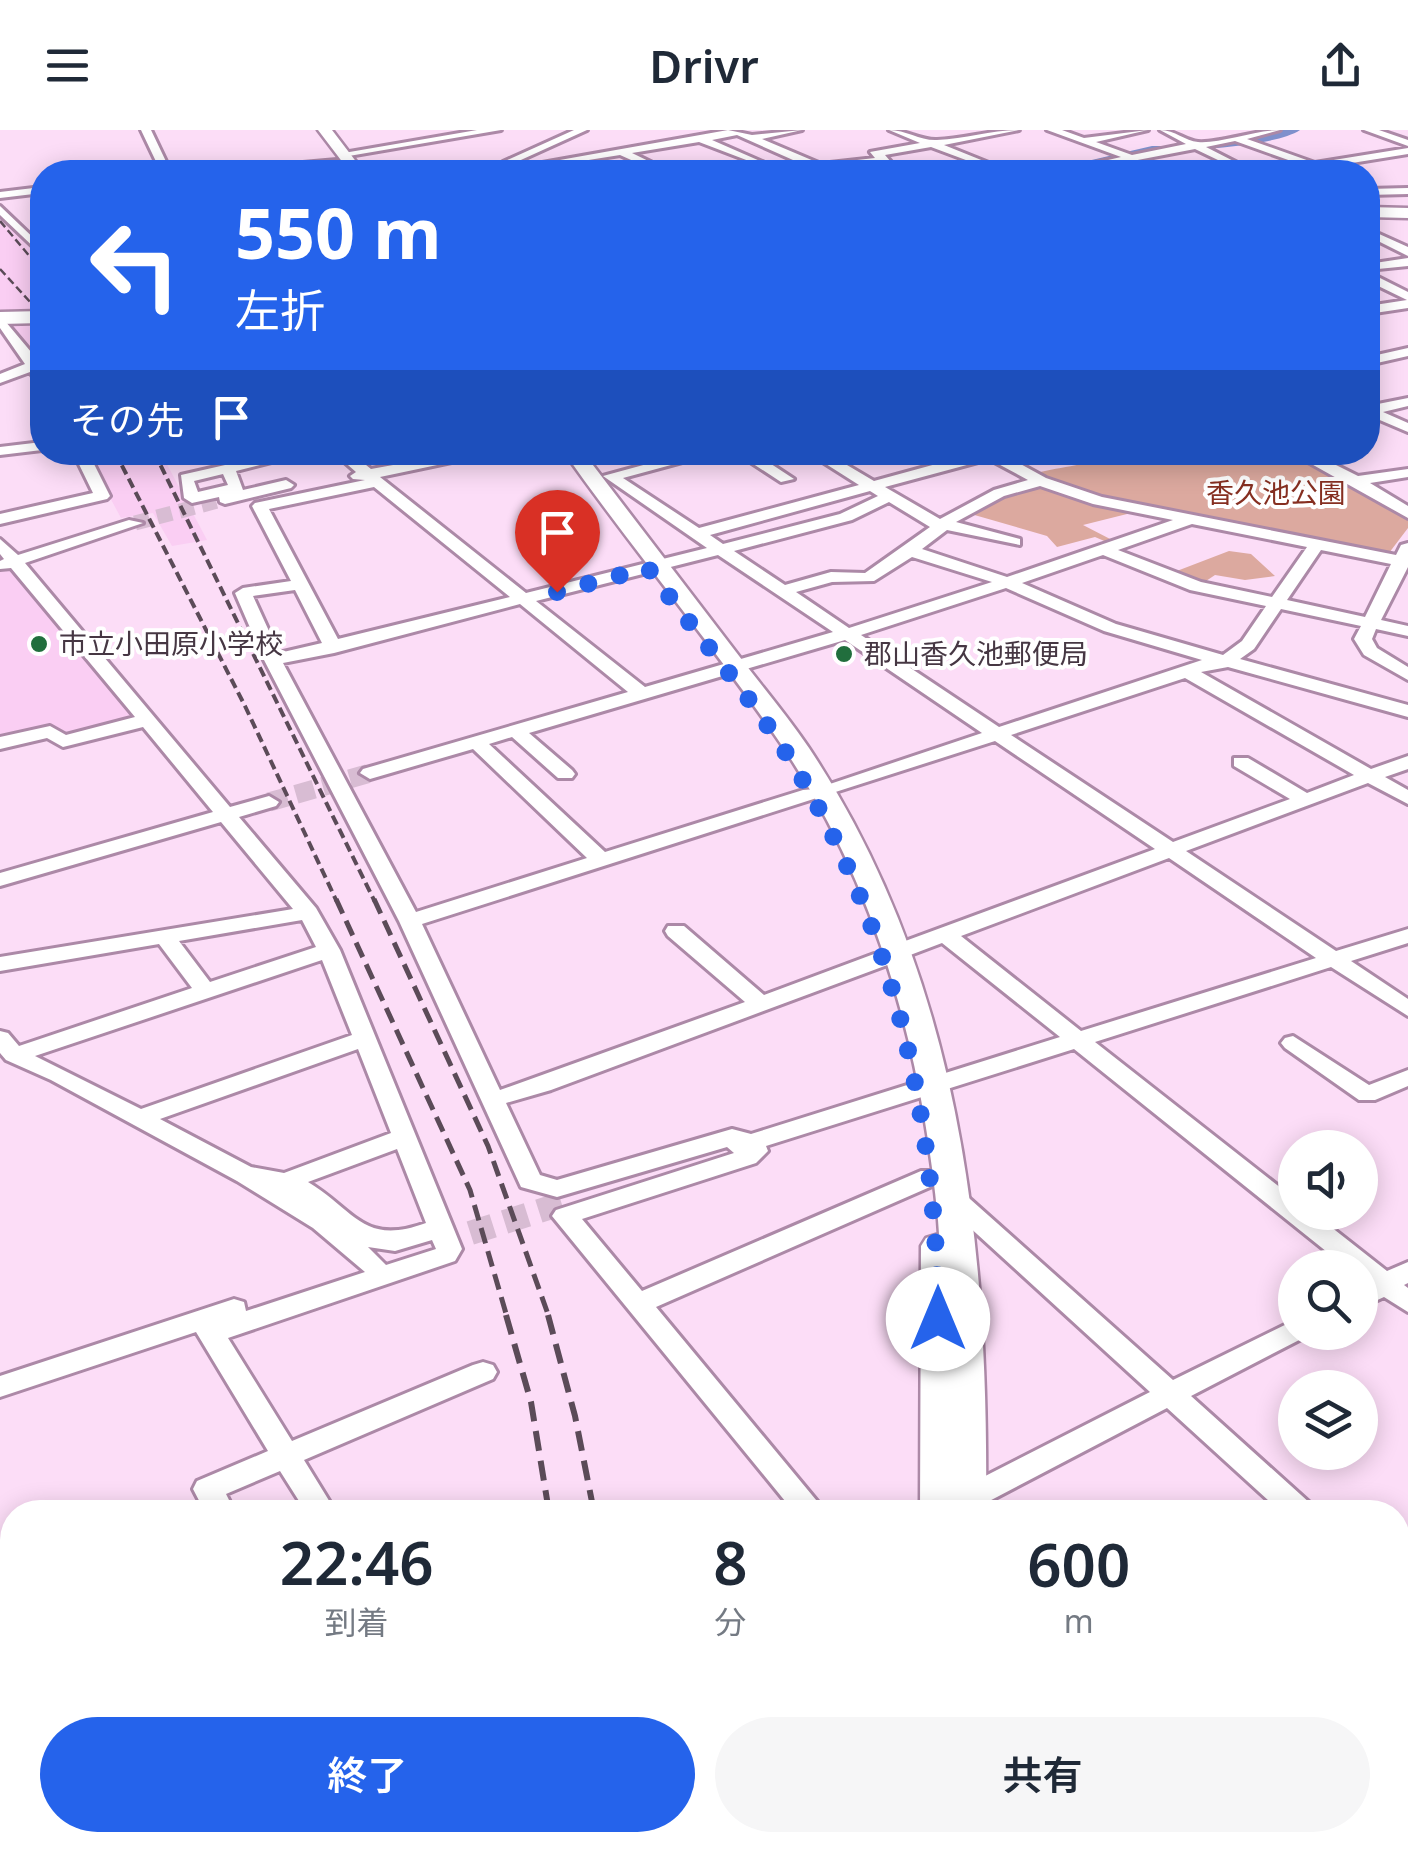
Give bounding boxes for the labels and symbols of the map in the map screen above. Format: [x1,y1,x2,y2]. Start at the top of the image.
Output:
park label: 香久池公園 [1206,473,1346,511]
pin [515,490,600,593]
place label: 市立小田原小学校 [59,624,283,662]
marker: 市立小田原小学校 [28,633,50,655]
place label: 郡山香久池郵便局 [864,634,1088,672]
marker: 郡山香久池郵便局 [833,643,855,665]
position arrow [886,1267,990,1371]

